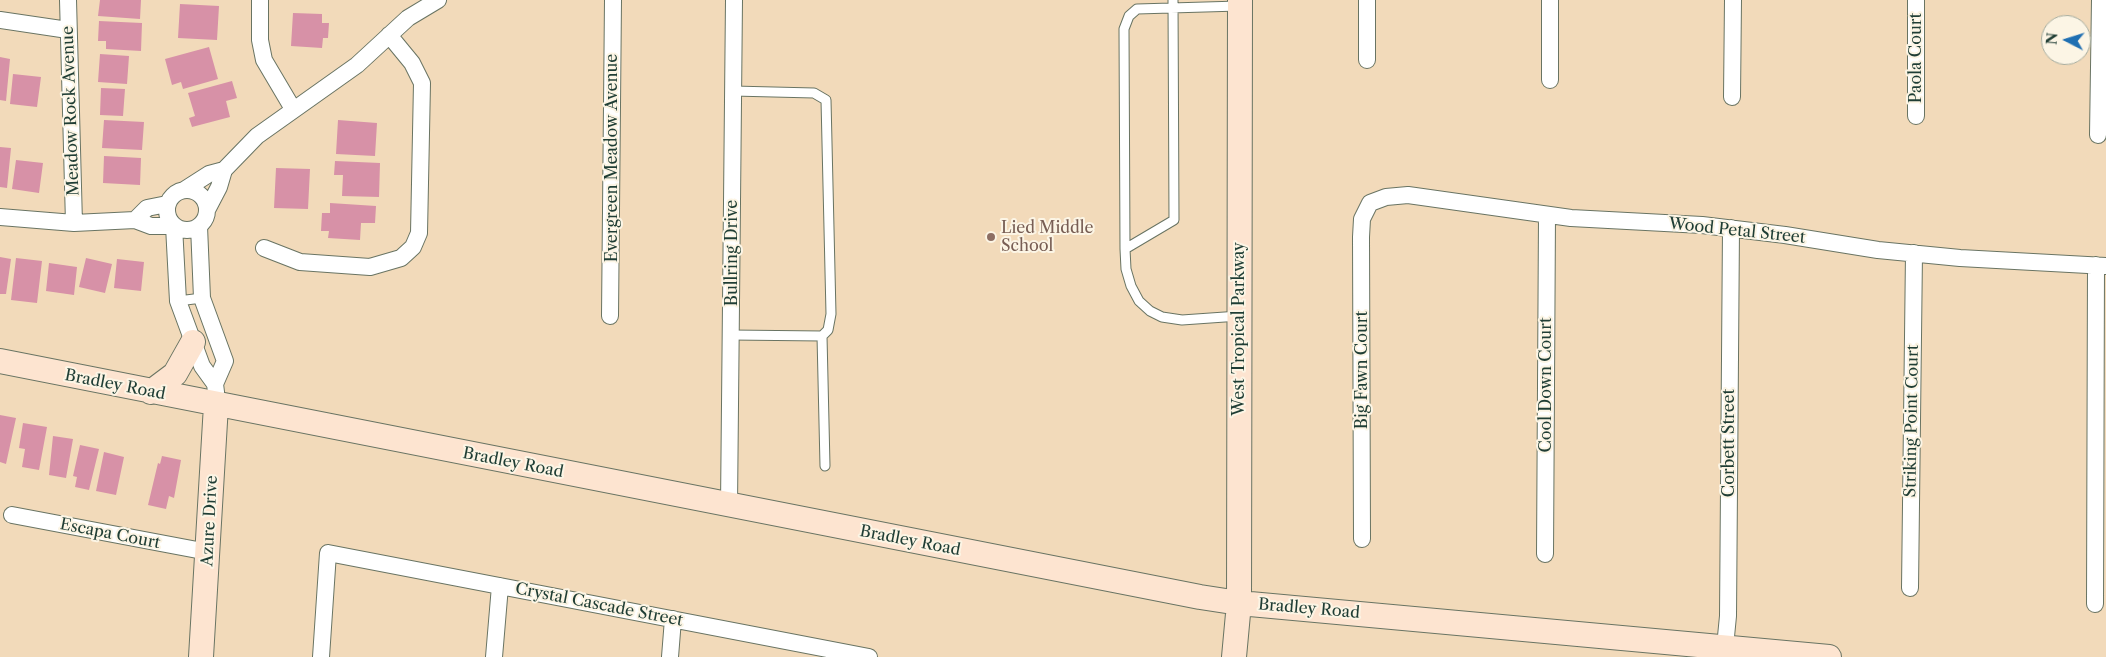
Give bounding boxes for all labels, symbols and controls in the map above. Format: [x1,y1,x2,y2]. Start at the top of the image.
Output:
street label: Paola Court [1906,13,1926,103]
north arrow [2041,15,2091,65]
street label: Meadow Rock Avenue [58,26,84,196]
text: N [2043,32,2062,46]
street label: Evergreen Meadow Avenue [602,54,622,262]
street label: Bullring Drive [722,200,742,306]
street label: Wood Petal Street [1668,214,1806,248]
place label: Lied Middle School [1001,218,1094,256]
marker: Lied Middle School [985,231,997,243]
street label: West Tropical Parkway [1229,242,1249,416]
street label: Big Fawn Court [1352,311,1372,429]
street label: Cool Down Court [1536,317,1556,453]
street label: Striking Point Court [1901,344,1923,498]
street label: Bradley Road [63,366,167,404]
street label: Corbett Street [1719,389,1739,497]
street label: Bradley Road [461,444,565,482]
street label: Azure Drive [198,475,222,567]
street label: Escapa Court [58,515,162,553]
street label: Bradley Road [858,522,962,560]
street label: Crystal Cascade Street [513,579,685,631]
street label: Bradley Road [1257,595,1361,623]

